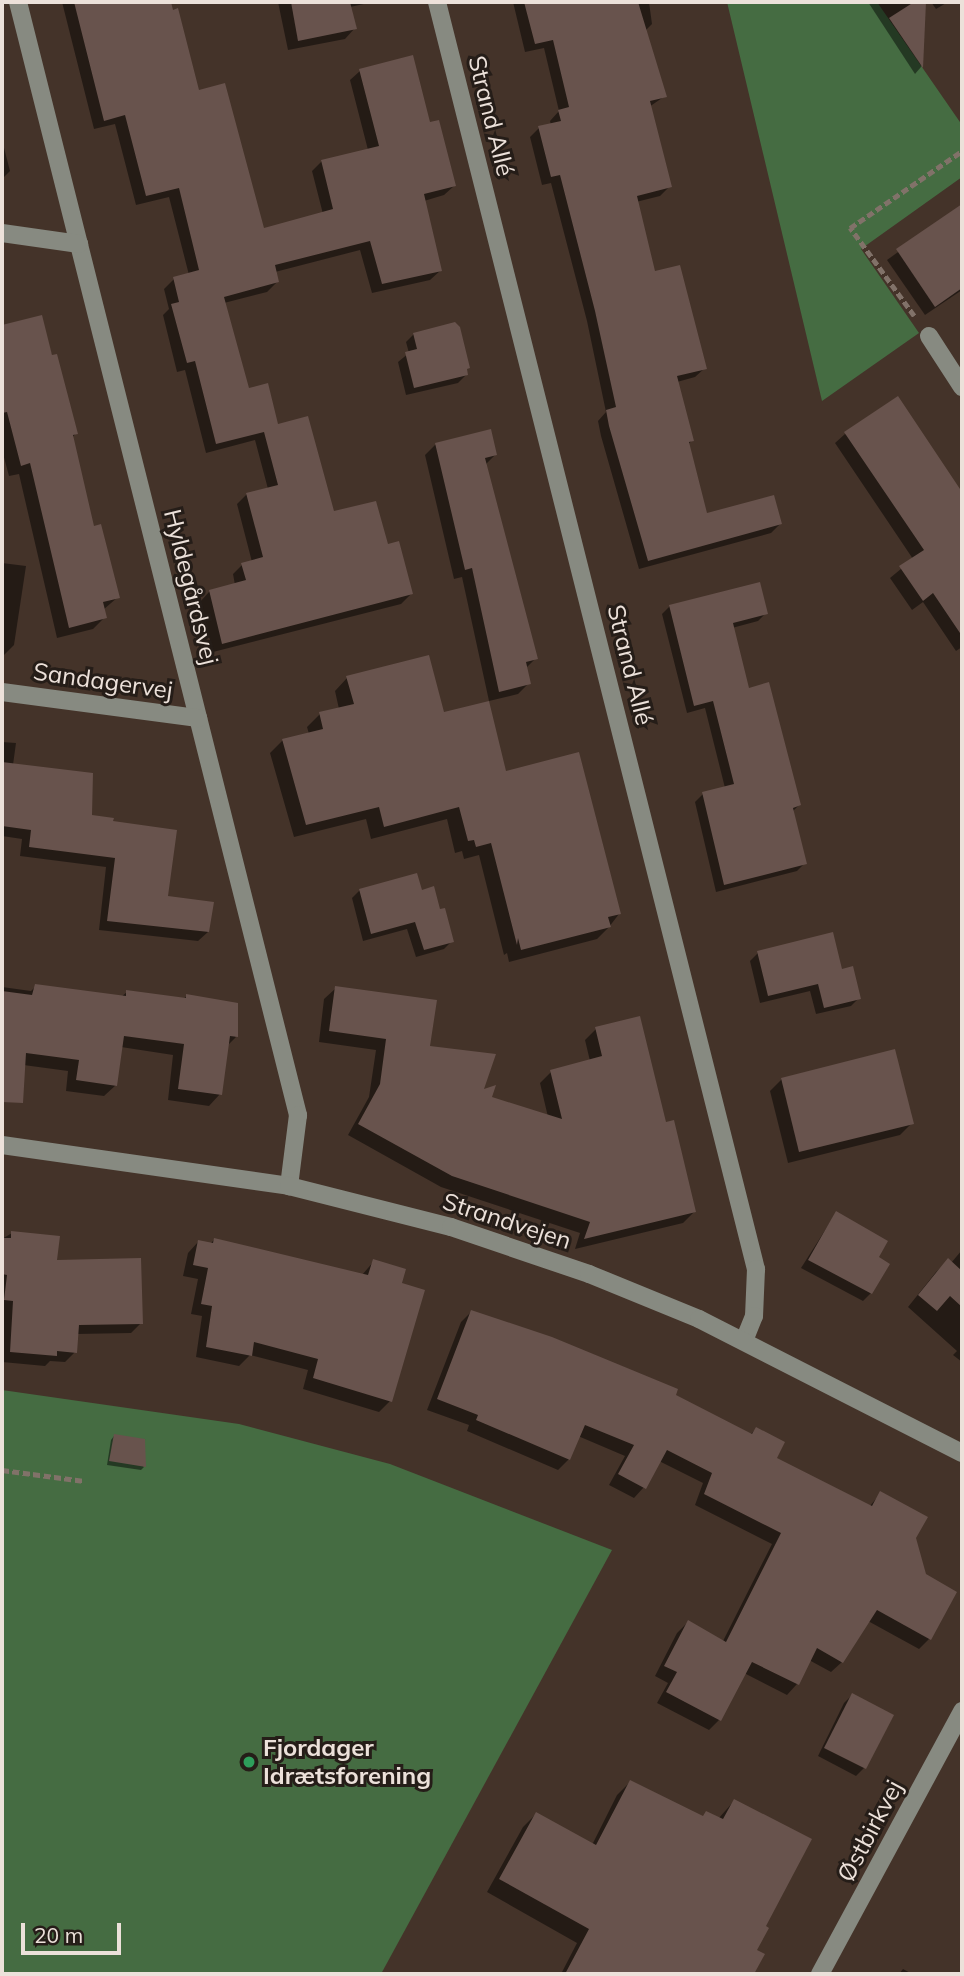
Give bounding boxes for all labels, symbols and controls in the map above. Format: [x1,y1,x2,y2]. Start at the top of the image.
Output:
street label: Strand Allé [462,53,520,179]
street label: Hyldegårdsvej [158,506,224,668]
street label: Strand Allé [601,602,659,728]
street label: Sandagervej [31,657,175,705]
street label: Strandvejen [439,1187,575,1255]
place label: Fjordager Idrætsforening [263,1734,431,1790]
marker: Fjordager Idrætsforening [241,1754,257,1770]
street label: Østbirkvej [831,1775,909,1887]
scale bar [24,1910,124,1954]
text: 20 m [34,1922,83,1948]

